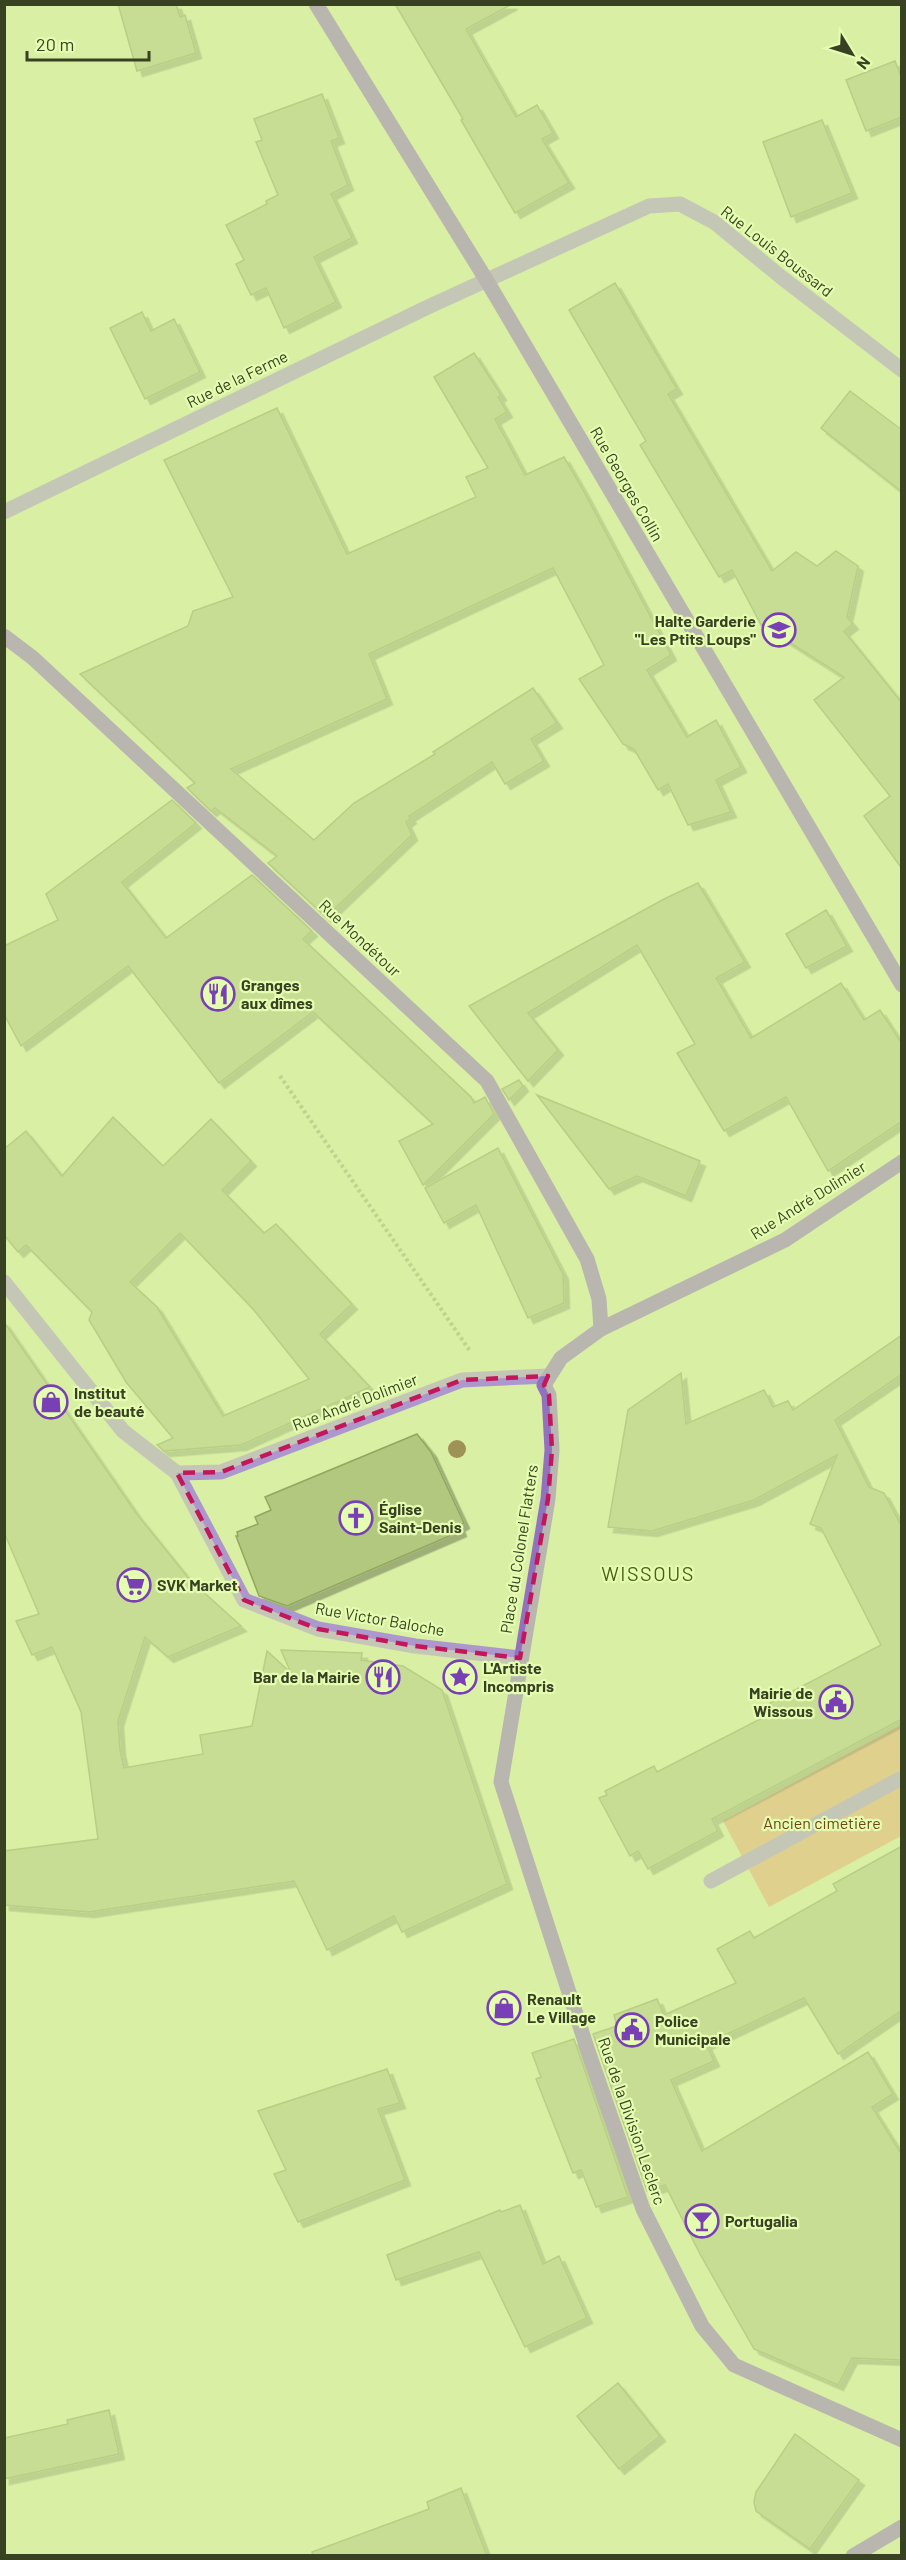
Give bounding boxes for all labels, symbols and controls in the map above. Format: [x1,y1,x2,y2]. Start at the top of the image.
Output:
scale bar [27,24,148,62]
north arrow [822,24,882,84]
text: 20 m [36,33,74,55]
text: N [853,54,875,74]
street label: Rue Louis Boussard [718,201,837,300]
street label: Rue de la Ferme [183,346,290,411]
street label: Rue Georges Collin [587,423,668,544]
place label: Halte Garderie "Les Ptits Loups" [635,611,756,648]
school or university icon: Halte Garderie "Les Ptits Loups" [761,612,797,648]
street label: Rue Mondétour [316,895,405,980]
place label: Granges aux dîmes [241,975,313,1012]
restaurant icon: Granges aux dîmes [200,976,236,1012]
street label: Rue André Dolimier [746,1156,869,1243]
street label: Rue André Dolimier [290,1369,420,1434]
place label: Institut de beauté [74,1383,145,1420]
shop icon: Institut de beauté [33,1384,69,1420]
street label: Place du Colonel Flatters [496,1463,541,1635]
place label: Église Saint-Denis [379,1499,462,1536]
church icon: Église Saint-Denis [338,1500,374,1536]
district label: WISSOUS [601,1561,695,1585]
supermarket icon: SVK Market [116,1567,152,1603]
place label: SVK Market [157,1575,238,1594]
street label: Rue Victor Baloche [314,1598,446,1639]
place label: L'Artiste Incompris [483,1658,554,1695]
restaurant icon: Bar de la Mairie [365,1659,401,1695]
place icon: L'Artiste Incompris [442,1659,478,1695]
place label: Bar de la Mairie [253,1667,360,1686]
place label: Mairie de Wissous [749,1683,813,1720]
public building icon: Mairie de Wissous [818,1684,854,1720]
park label: Ancien cimetière [763,1813,881,1832]
place label: Renault Le Village [527,1989,596,2026]
shop icon: Renault Le Village [486,1990,522,2026]
place label: Police Municipale [655,2011,731,2048]
public building icon: Police Municipale [614,2012,650,2048]
street label: Rue de la Division Leclerc [595,2035,670,2207]
bar icon: Portugalia [684,2203,720,2239]
place label: Portugalia [725,2211,798,2230]

